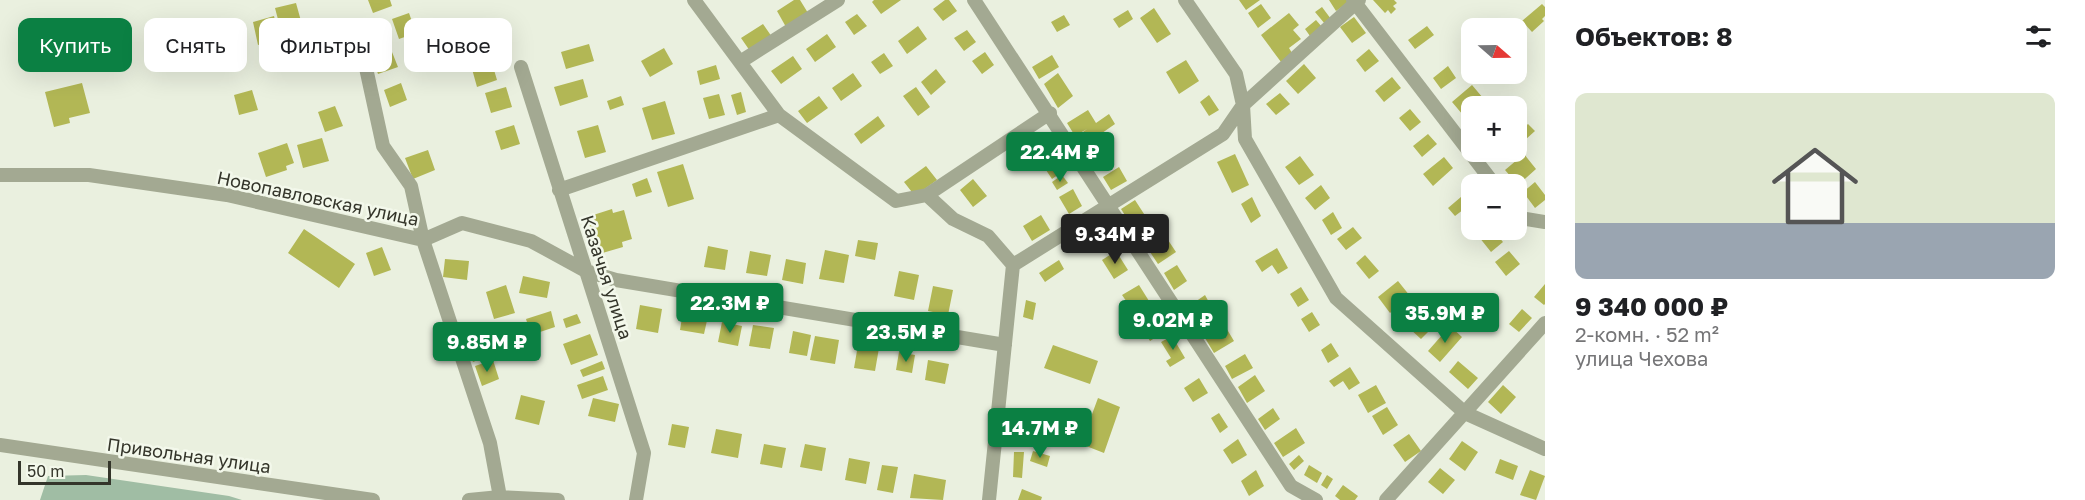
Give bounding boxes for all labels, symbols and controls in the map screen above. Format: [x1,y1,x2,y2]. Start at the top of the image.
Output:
chip: Купить [18,18,132,72]
chip: Снять [144,18,247,72]
chip: Фильтры [259,18,392,72]
chip: Новое [404,18,512,72]
north arrow [1461,18,1527,84]
map controls [1461,18,1527,240]
icon: filters [2022,20,2055,53]
text: Объектов: 8 [1575,21,1733,52]
button: + [1461,96,1527,162]
pin: 22.4M ₽ [1005,132,1115,183]
icon: home [1761,132,1869,240]
text: 22.4M ₽ [1020,139,1100,163]
street label: Новопавловская улица [215,166,421,230]
button: − [1461,174,1527,240]
street label: Казачья улица [577,212,637,342]
pin: 9.34M ₽ [1060,214,1170,265]
text: 9.34M ₽ [1075,221,1155,245]
pin: 22.3M ₽ [675,283,785,334]
text: 22.3M ₽ [690,290,770,314]
text: 9 340 000 ₽ [1575,291,1728,322]
pin: 35.9M ₽ [1390,293,1500,344]
pin: 9.02M ₽ [1118,300,1228,351]
text: 35.9M ₽ [1405,300,1485,324]
text: 9.02M ₽ [1133,307,1213,331]
pin: 23.5M ₽ [851,312,961,363]
text: 23.5M ₽ [866,319,946,343]
pin: 9.85M ₽ [432,322,542,373]
text: 2-комн. · 52 m² [1575,322,1719,346]
text: 9.85M ₽ [447,329,527,353]
text: улица Чехова [1575,346,1708,370]
pin: 14.7M ₽ [985,408,1095,459]
text: 14.7M ₽ [1002,415,1078,439]
street label: Привольная улица [106,433,272,477]
scale bar [18,458,111,486]
text: 50 m [27,461,64,481]

